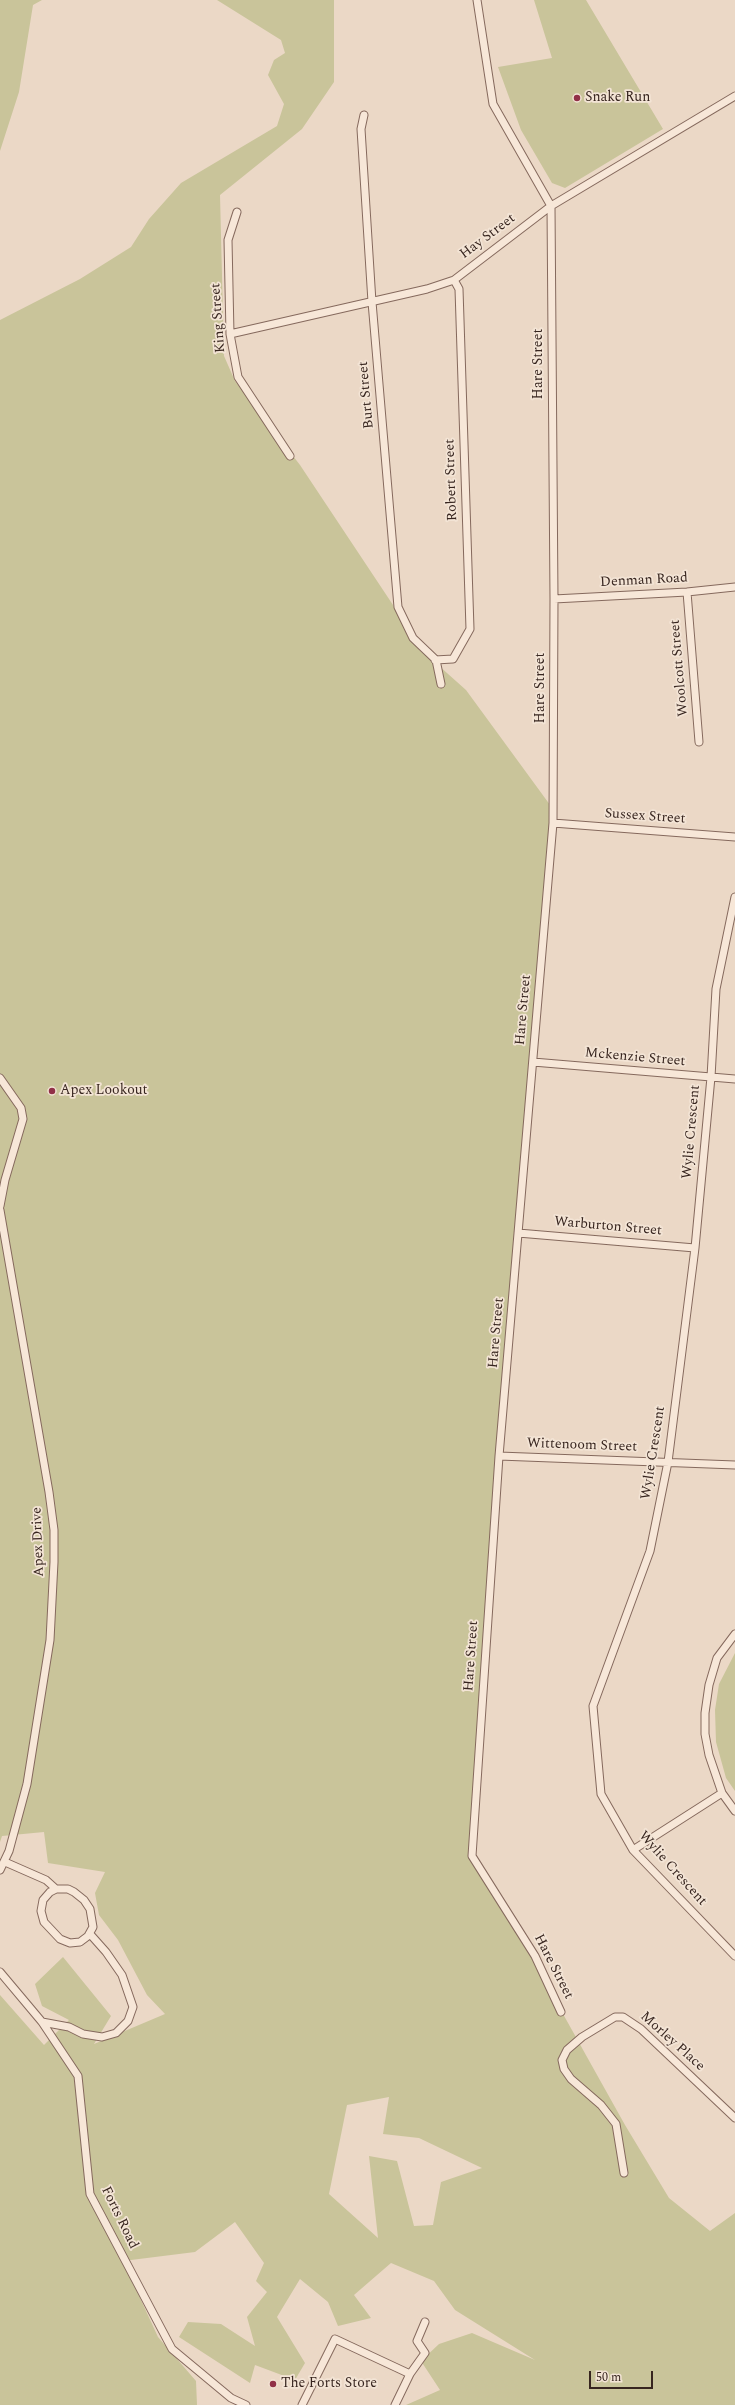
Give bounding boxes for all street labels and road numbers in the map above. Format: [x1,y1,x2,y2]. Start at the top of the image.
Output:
street label: Hay Street [457,211,519,263]
street label: King Street [208,282,230,354]
street label: Hare Street [531,329,547,399]
street label: Burt Street [356,360,378,430]
street label: Robert Street [442,439,462,521]
street label: Denman Road [600,570,688,592]
street label: Woolcott Street [667,619,693,717]
street label: Hare Street [533,653,549,723]
street label: Sussex Street [604,806,686,828]
street label: Hare Street [513,974,535,1046]
street label: Mckenzie Street [584,1045,686,1071]
street label: Wylie Crescent [680,1084,704,1180]
street label: Warburton Street [553,1214,663,1240]
street label: Hare Street [486,1297,508,1369]
street label: Wylie Crescent [638,1405,670,1501]
street label: Wittenoom Street [527,1436,637,1456]
street label: Apex Drive [29,1507,49,1577]
street label: Hare Street [461,1620,483,1692]
street label: Wylie Crescent [634,1828,710,1910]
street label: Hare Street [529,1932,577,2002]
street label: Morley Place [636,2009,708,2075]
street label: Forts Road [97,2184,141,2252]

